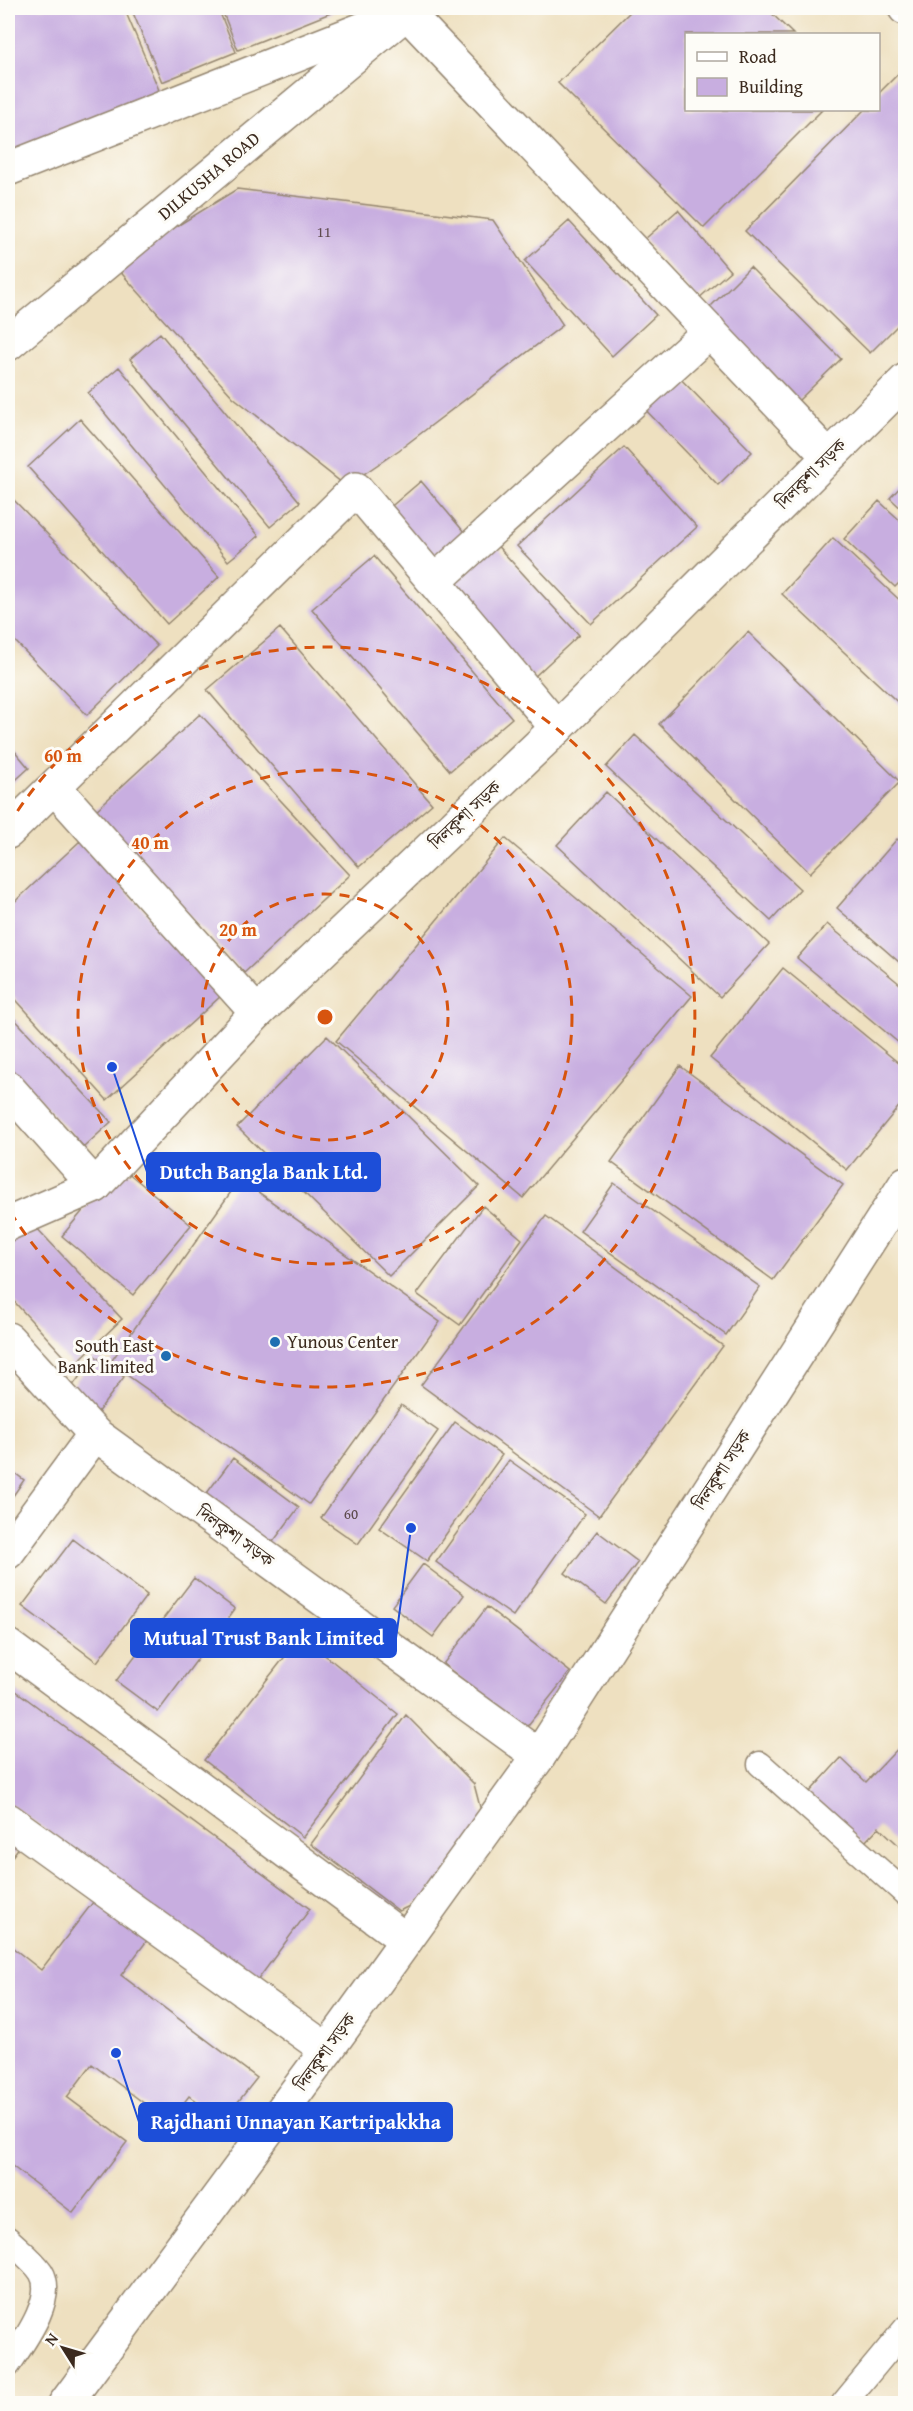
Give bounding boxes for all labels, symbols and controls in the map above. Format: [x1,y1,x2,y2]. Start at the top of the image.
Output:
legend [685,33,880,111]
text: Road [739,43,777,70]
text: Building [739,73,803,100]
street label: DILKUSHA ROAD [152,125,266,226]
house number: 11 [317,221,331,242]
street label: দিলকুশা সড়ক [769,431,853,516]
text: 60 m [44,742,83,769]
street label: দিলকুশা সড়ক [422,773,508,856]
text: 40 m [131,829,170,856]
text: 20 m [219,916,258,943]
centre of rings [315,1007,335,1027]
callout: Dutch Bangla Bank Ltd. [147,1153,380,1191]
text: Dutch Bangla Bank Ltd. [160,1157,368,1186]
place label: Yunous Center [287,1328,399,1355]
place label: South East Bank limited [58,1332,155,1380]
marker: Yunous Center [268,1335,282,1349]
marker: South East Bank limited [159,1349,173,1363]
street label: দিলকুশা সড়ক [685,1423,758,1516]
street label: দিলকুশা সড়ক [190,1498,281,1574]
house number: 60 [344,1503,358,1524]
callout: Mutual Trust Bank Limited [131,1619,396,1657]
text: Mutual Trust Bank Limited [144,1623,385,1652]
street label: দিলকুশা সড়ক [287,2006,363,2097]
callout: Rajdhani Unnayan Kartripakkha [139,2103,452,2141]
text: Rajdhani Unnayan Kartripakkha [151,2107,442,2136]
north arrow [33,2318,93,2378]
text: N [38,2327,64,2350]

